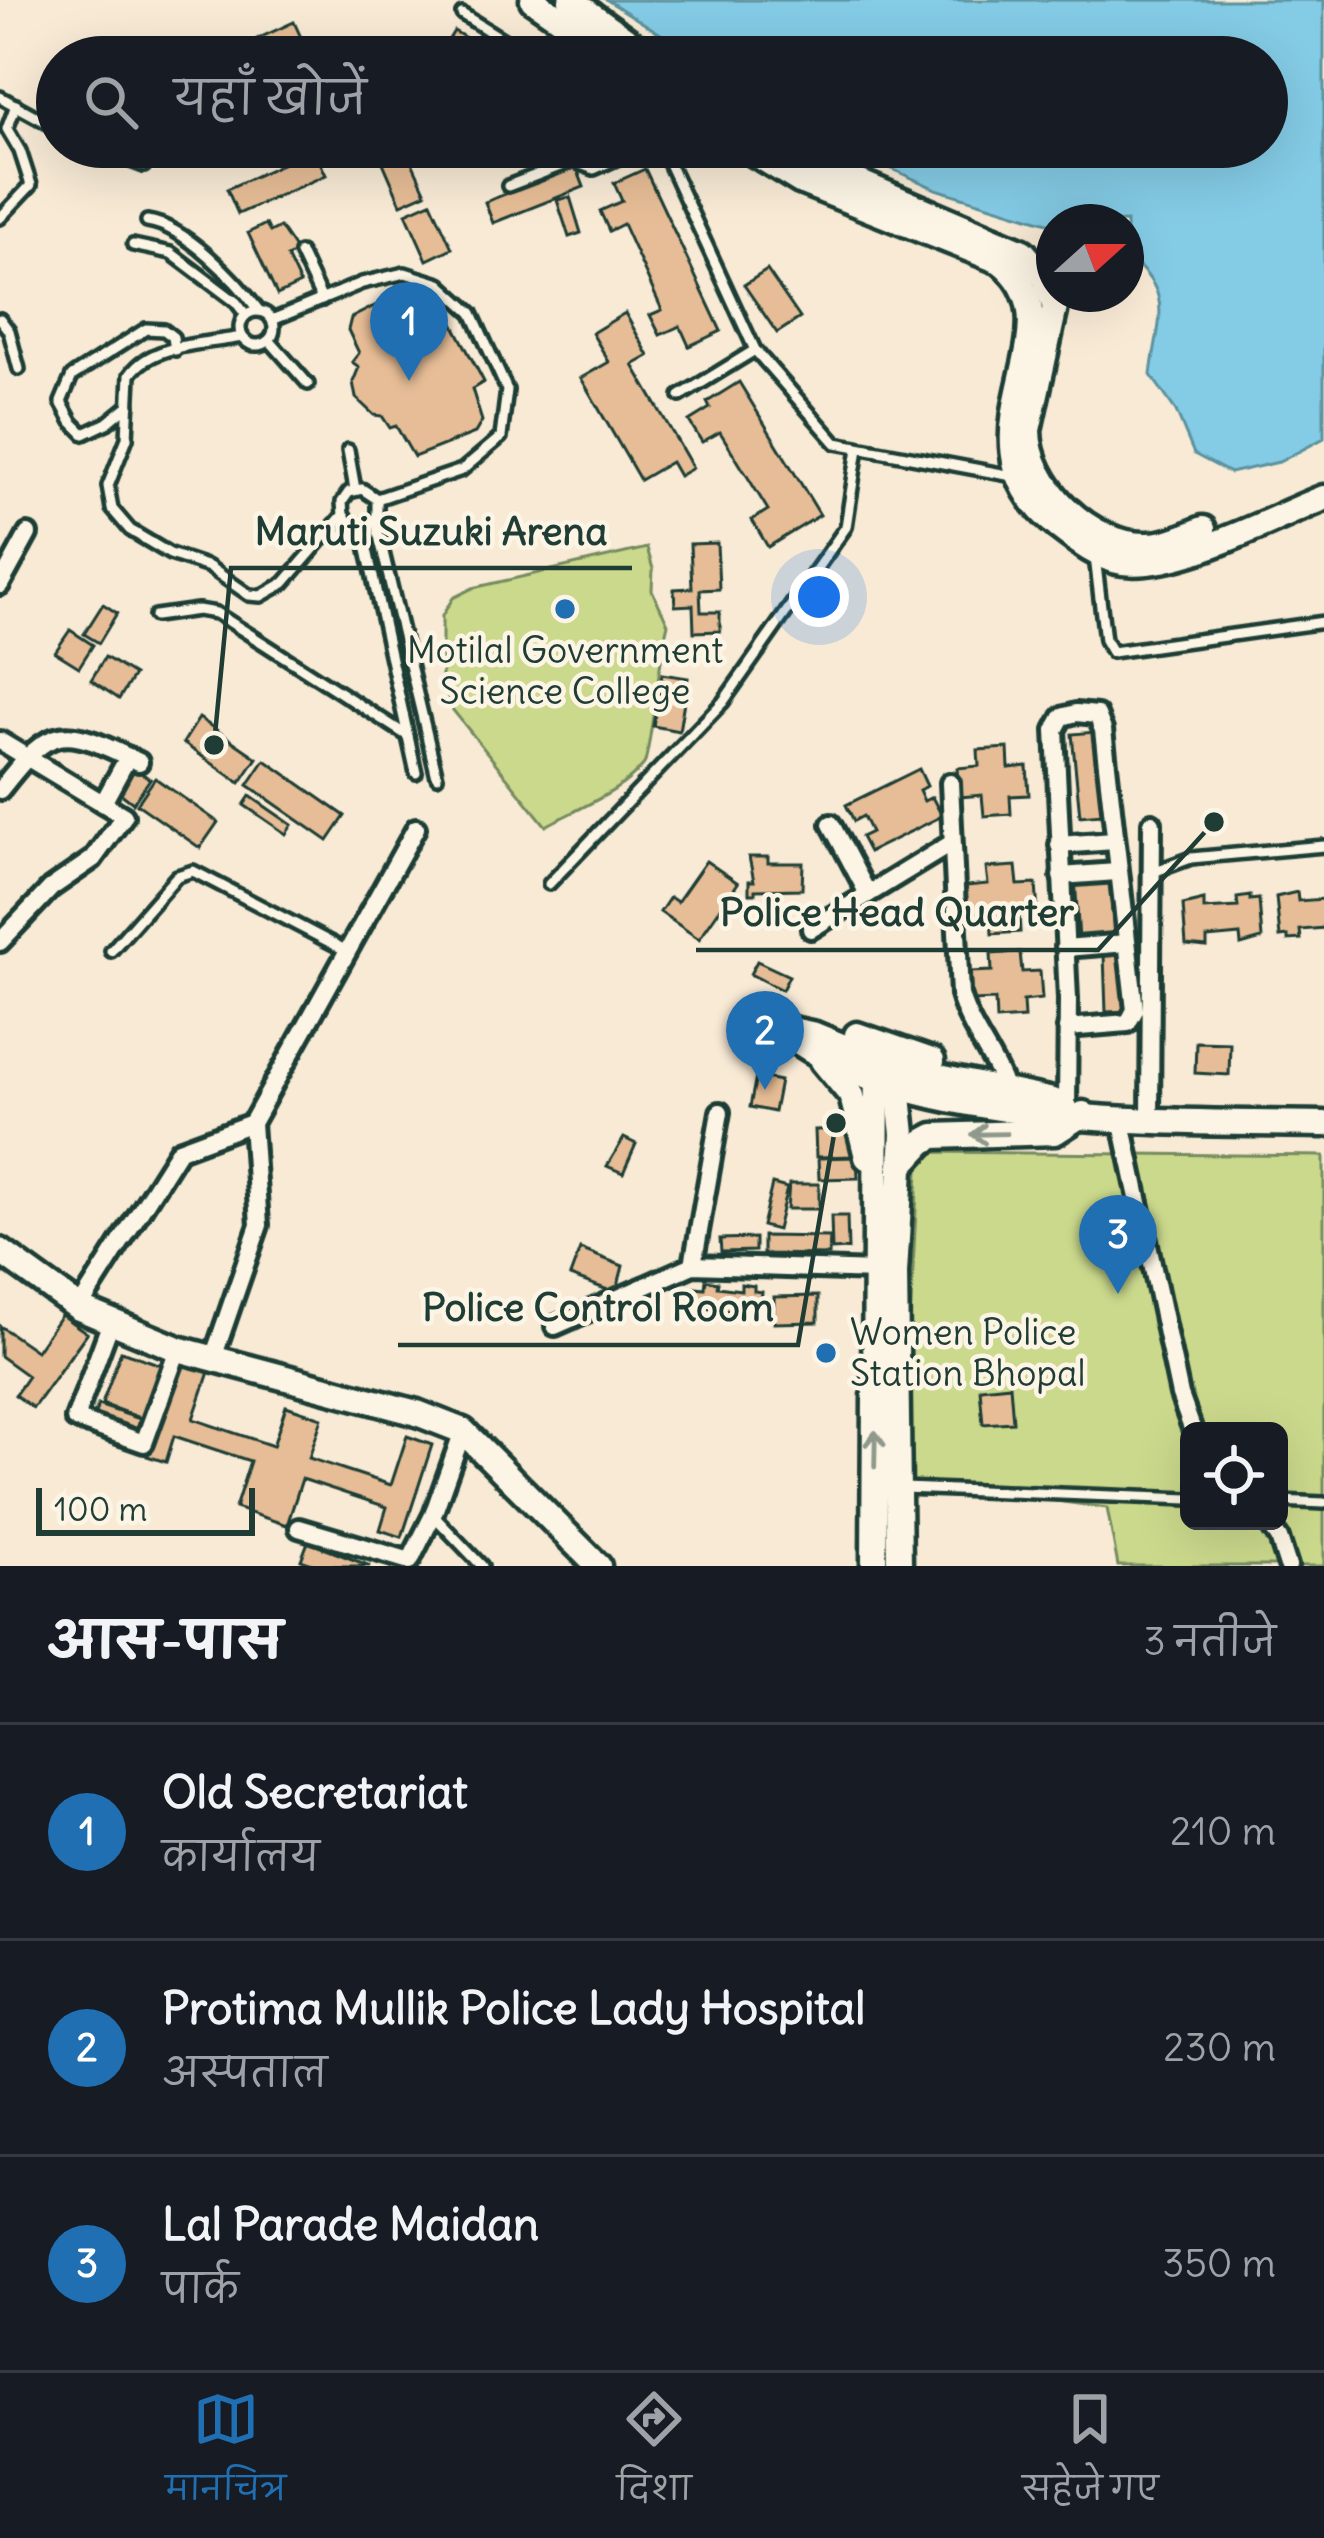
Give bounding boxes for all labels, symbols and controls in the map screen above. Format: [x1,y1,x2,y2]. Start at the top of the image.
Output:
search box [36,36,1288,168]
icon: search [78,69,144,135]
text: यहाँ खोजें [174,70,367,126]
north arrow [1036,204,1144,312]
pin: 1 [370,282,448,381]
callout: Maruti Suzuki Arena [231,493,632,568]
text: Maruti Suzuki Arena [255,507,607,556]
your location [789,567,849,627]
marker: Motilal Government Science College [552,596,578,622]
place label: Motilal Government Science College [407,628,723,714]
callout: Police Head Quarter [696,875,1098,950]
text: Police Head Quarter [720,888,1074,937]
pin: 2 [726,991,804,1090]
one-way arrow [970,1123,1009,1145]
pin: 3 [1079,1195,1157,1294]
callout: Police Control Room [398,1270,798,1345]
text: Police Control Room [422,1283,774,1332]
place label: Women Police Station Bhopal [850,1310,1086,1396]
marker: Women Police Station Bhopal [813,1340,839,1366]
map controls [1180,1422,1288,1530]
button: locate [1180,1422,1288,1530]
one-way arrow [863,1430,886,1469]
scale bar [36,1482,255,1535]
text: 100 m [54,1488,147,1530]
text: आस-पास [48,1608,282,1672]
text: 3 नतीजे [1143,1617,1276,1666]
text: Old Secretariat [162,1764,468,1820]
text: 1 [79,1807,95,1856]
text: 210 m [1170,1807,1276,1856]
text: कार्यालय [162,1832,320,1881]
text: Protima Mullik Police Lady Hospital [162,1980,865,2036]
text: 2 [76,2023,98,2072]
text: 230 m [1163,2023,1276,2072]
text: अस्पताल [162,2048,328,2097]
text: Lal Parade Maidan [162,2196,539,2252]
text: 3 [76,2239,98,2288]
text: 350 m [1162,2239,1276,2288]
text: पार्क [162,2264,239,2313]
tab: मानचित्र [165,2386,286,2525]
tab: दिशा [617,2386,692,2525]
tab: सहेजे गए [1022,2386,1159,2525]

